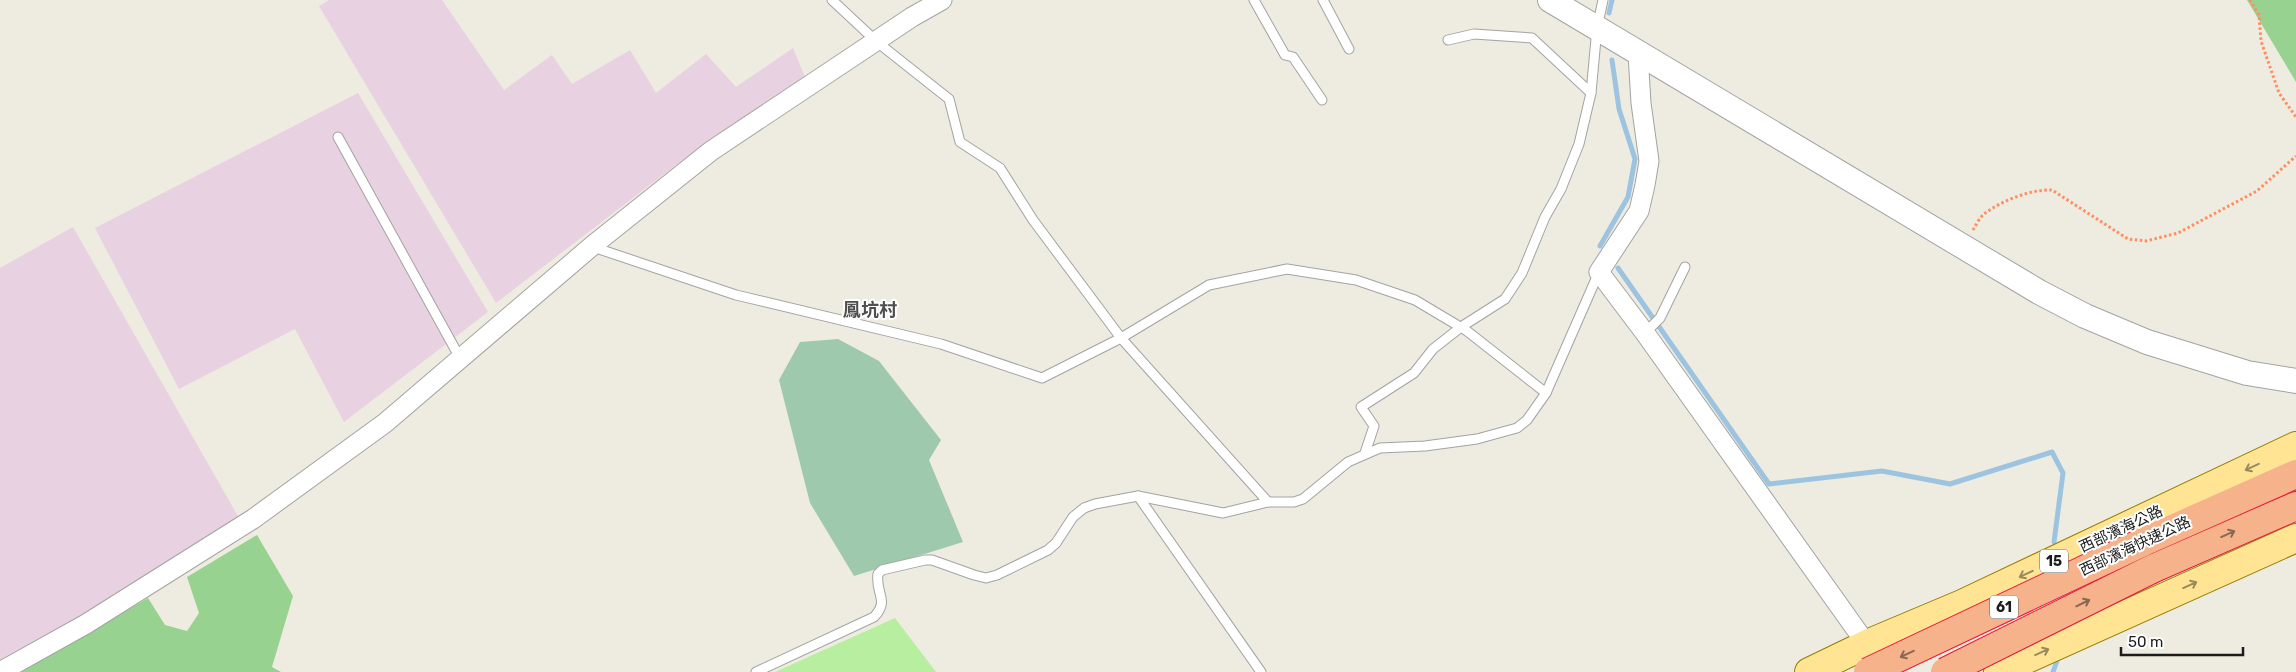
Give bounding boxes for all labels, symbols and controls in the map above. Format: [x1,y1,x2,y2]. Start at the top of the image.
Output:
district label: 鳳坑村 [843,299,897,321]
one-way arrow [2245,462,2260,472]
street label: 西部濱海公路 [2076,502,2166,556]
street label: 西部濱海快速公路 [2077,512,2193,580]
one-way arrow [2220,529,2235,539]
road number: 15 [2040,550,2068,572]
one-way arrow [2019,570,2034,579]
one-way arrow [2182,580,2197,590]
road number: 61 [1990,596,2018,618]
one-way arrow [2075,598,2090,608]
scale bar [2121,624,2244,656]
text: 50 m [2128,633,2163,651]
one-way arrow [2034,646,2049,656]
one-way arrow [1900,649,1915,659]

